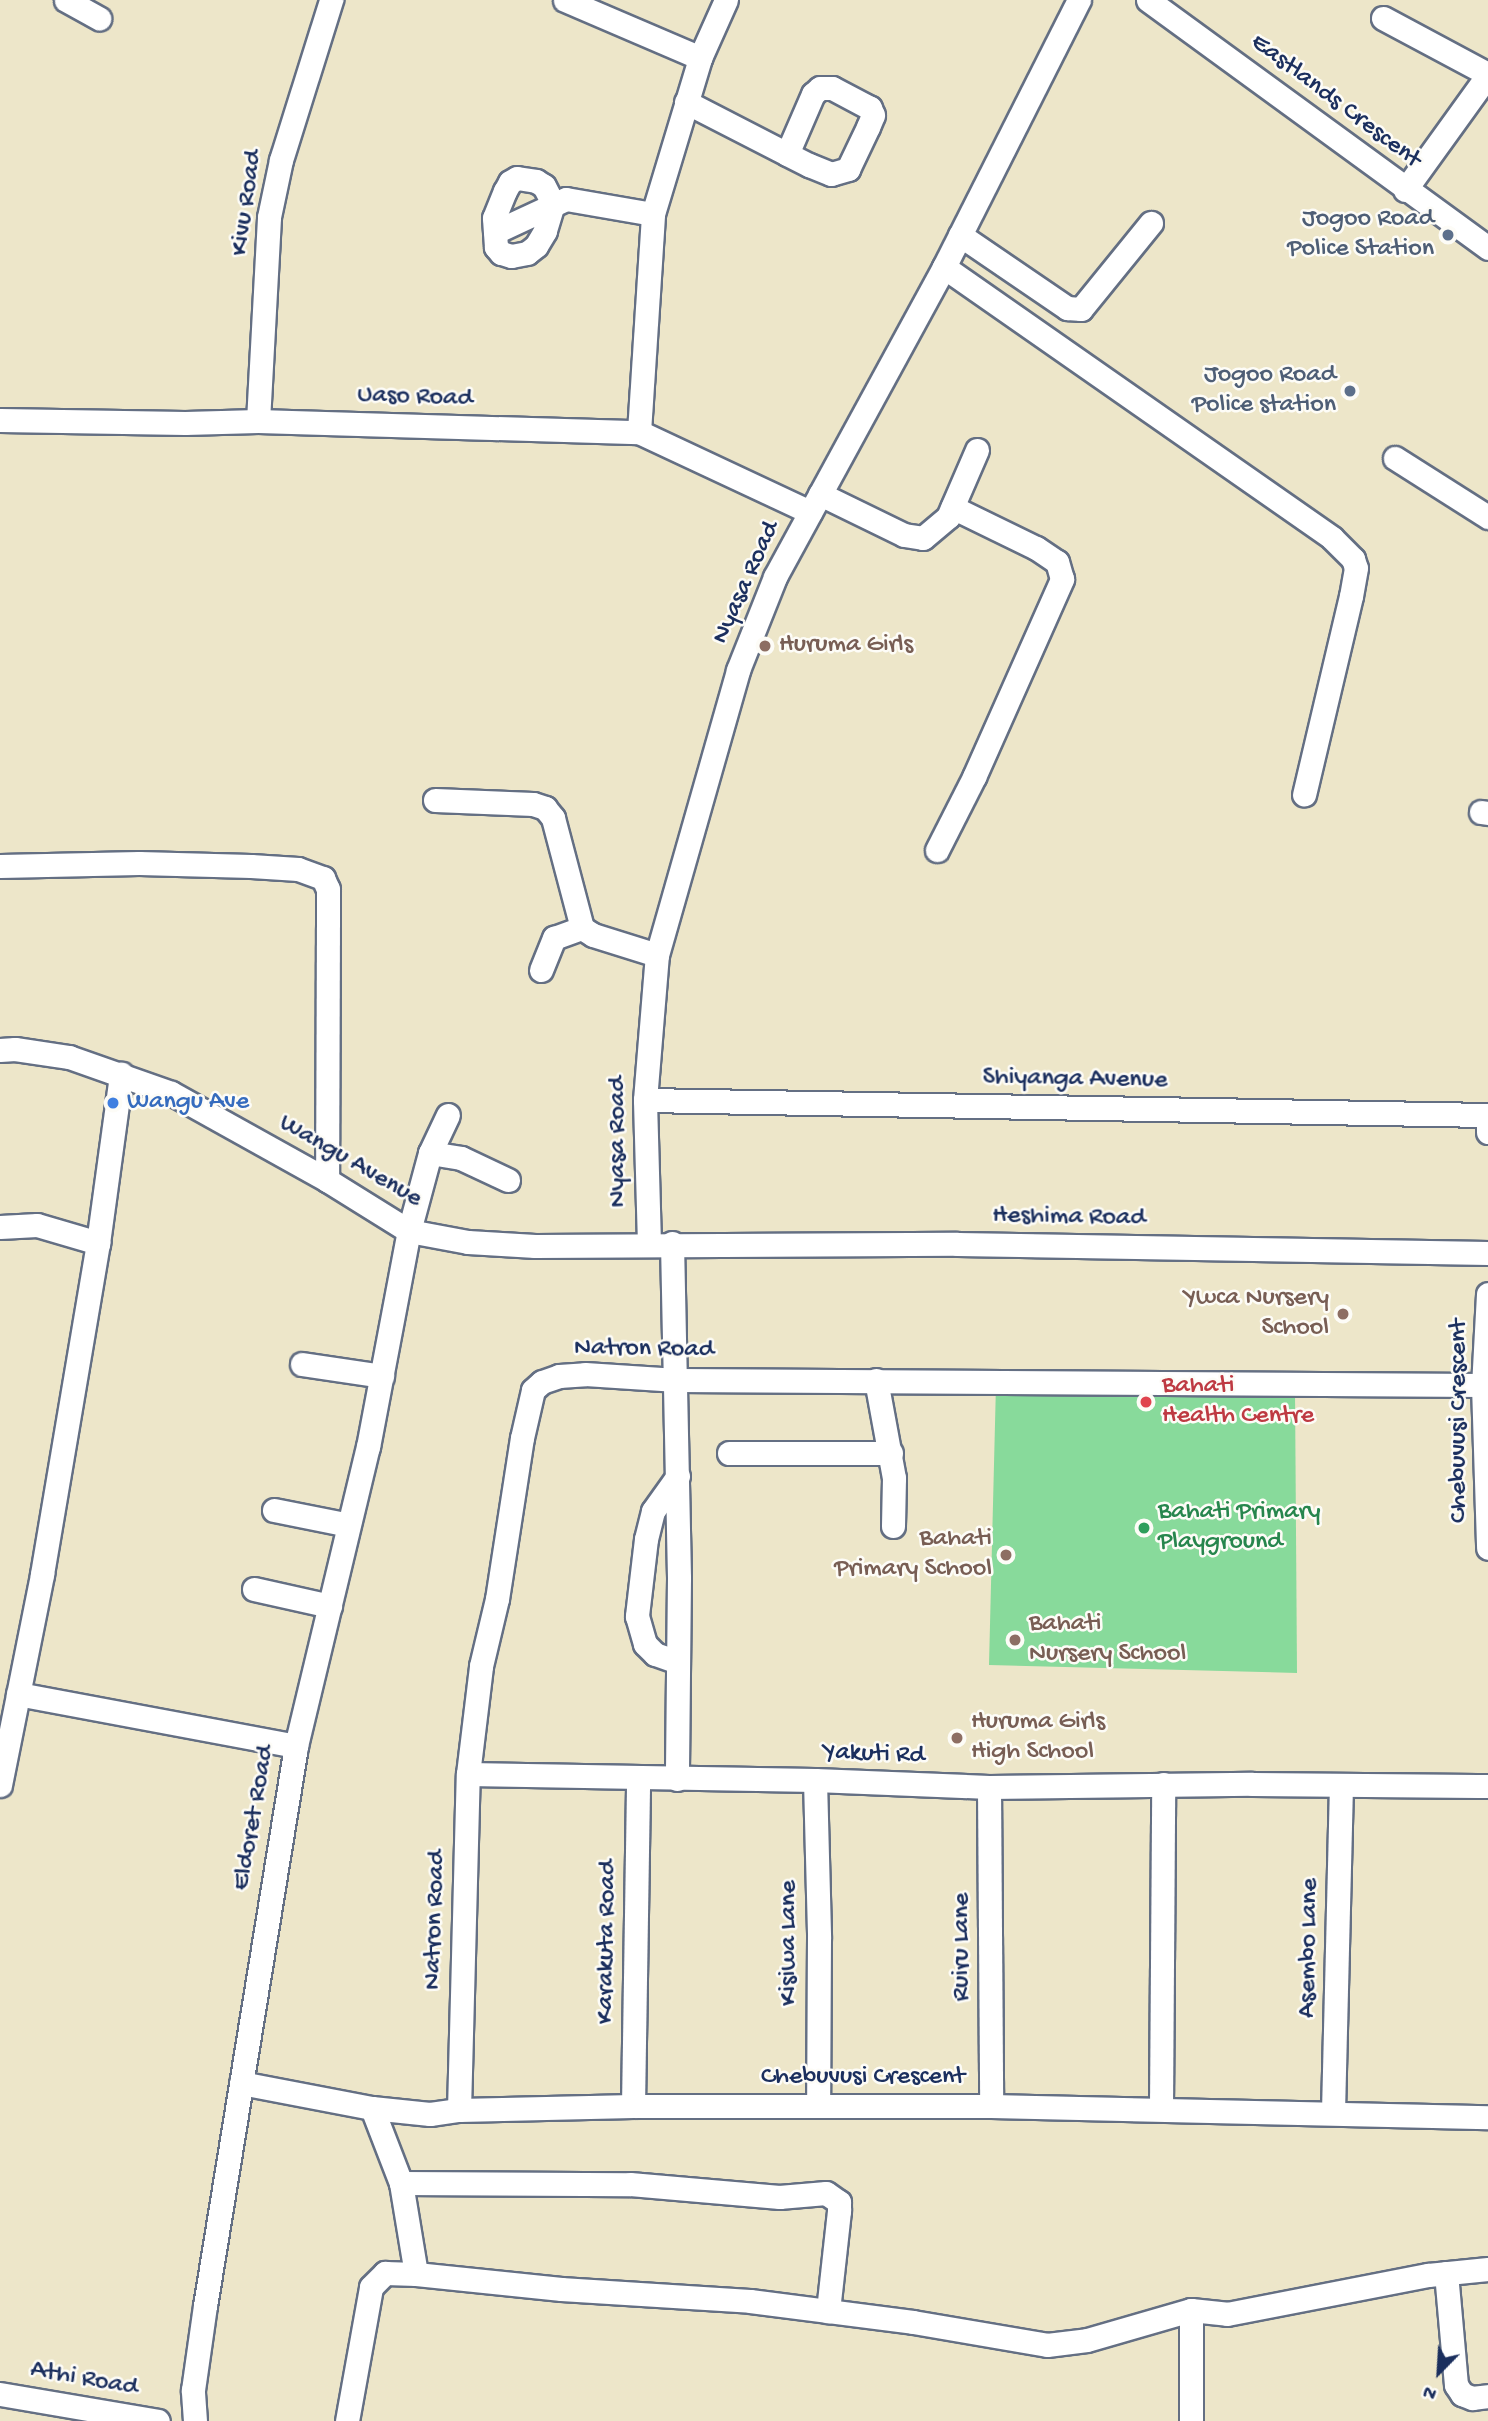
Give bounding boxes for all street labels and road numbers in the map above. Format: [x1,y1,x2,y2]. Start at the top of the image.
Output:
street label: Eastlands Crescent [1243,28,1427,176]
street label: Kivu Road [225,148,271,258]
street label: Uaso Road [357,380,473,416]
street label: Nyasa Road [706,517,788,649]
street label: Shiyanga Avenue [982,1063,1168,1097]
street label: Nyasa Road [603,1076,635,1208]
street label: Wangu Avenue [273,1108,427,1216]
street label: Heshima Road [992,1201,1146,1235]
street label: Chebuvusi Crescent [1444,1319,1476,1523]
street label: Natron Road [574,1333,714,1367]
street label: Yakuti Rd [823,1738,925,1772]
street label: Eldoret Road [227,1743,283,1893]
street label: Natron Road [418,1849,454,1991]
street label: Karakuta Road [591,1860,625,2024]
street label: Asembo Lane [1293,1878,1327,2018]
street label: Kisiwa Lane [774,1880,806,2006]
street label: Ruiru Lane [947,1893,979,2001]
street label: Chebuvusi Crescent [761,2062,965,2094]
street label: Athi Road [28,2355,140,2405]

